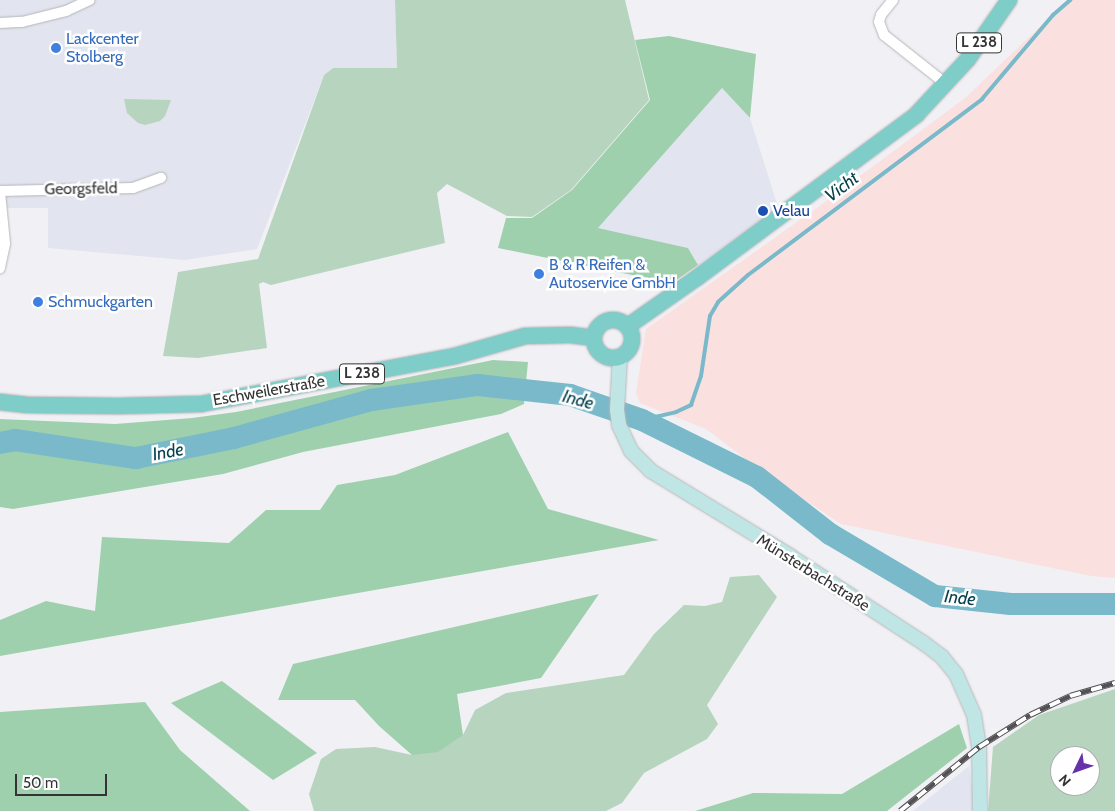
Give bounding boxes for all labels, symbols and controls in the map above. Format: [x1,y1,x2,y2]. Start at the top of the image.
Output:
place label: Lackcenter Stolberg [66,29,139,67]
road number: L 238 [955,30,1003,56]
marker: Lackcenter Stolberg [50,42,62,54]
water label: Vicht [821,167,863,207]
street label: Georgsfeld [44,179,118,199]
place label: Velau [773,201,810,221]
marker: Velau [757,205,769,217]
place label: B & R Reifen & Autoservice GmbH [549,255,676,293]
marker: B & R Reifen & Autoservice GmbH [533,268,545,280]
place label: Schmuckgarten [48,292,153,312]
marker: Schmuckgarten [32,296,44,308]
road number: L 238 [338,362,386,386]
street label: Eschweilerstraße [212,372,326,410]
water label: Inde [560,386,596,414]
water label: Inde [151,438,185,466]
street label: Münsterbachstraße [753,530,873,616]
water label: Inde [943,586,977,610]
north arrow [1050,746,1100,796]
scale bar [18,764,110,796]
text: N [1055,771,1075,790]
text: 50 m [23,774,58,792]

